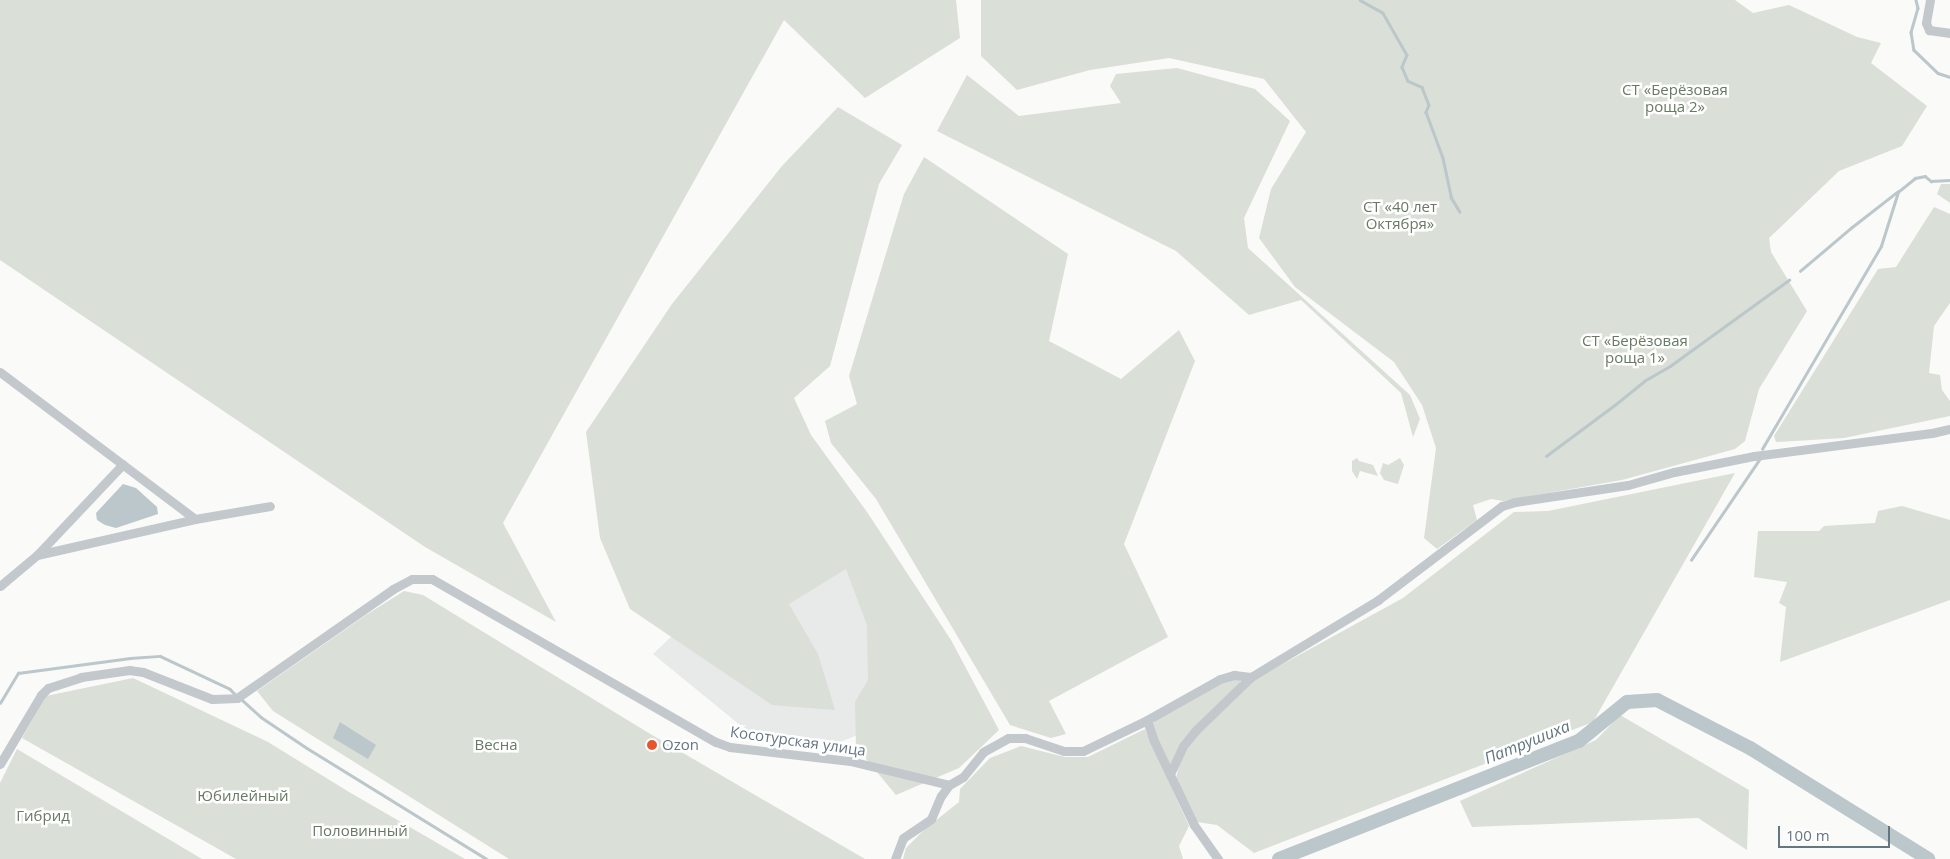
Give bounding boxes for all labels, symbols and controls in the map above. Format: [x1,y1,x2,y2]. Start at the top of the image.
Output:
park label: СТ «Берёзовая роща 2» [1622,80,1728,115]
park label: СТ «40 лет Октября» [1363,197,1437,232]
park label: СТ «Берёзовая роща 1» [1582,331,1688,366]
water label: Патрушиха [1482,716,1572,768]
street label: Косотурская улица [729,723,867,759]
park label: Весна [474,736,518,754]
place label: Ozon [662,736,699,754]
marker: Ozon [646,739,658,751]
park label: Юбилейный [197,787,289,805]
park label: Гибрид [16,807,70,825]
scale bar [1780,816,1892,848]
park label: Половинный [312,822,408,840]
text: 100 m [1786,825,1830,845]

